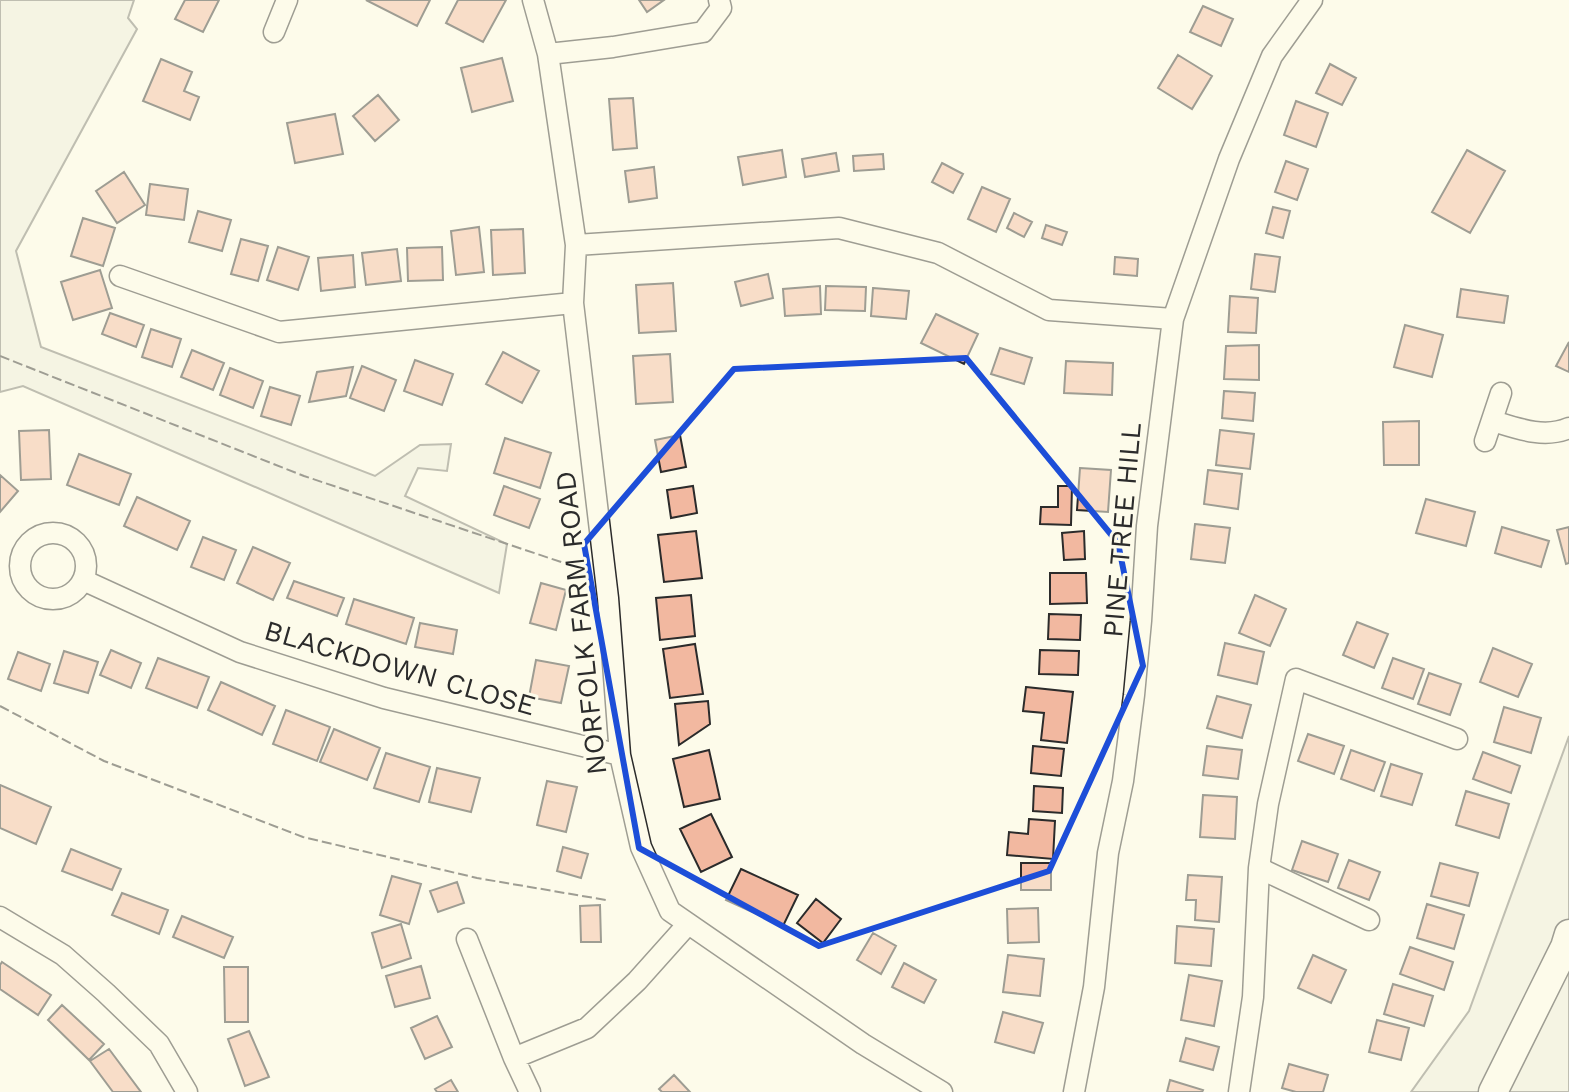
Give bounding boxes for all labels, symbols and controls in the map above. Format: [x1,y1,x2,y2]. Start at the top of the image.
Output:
street label: PINE TREE HILL [1096,421,1148,639]
street label: NORFOLK FARM ROAD [549,469,613,777]
street label: BLACKDOWN CLOSE [261,613,539,723]

